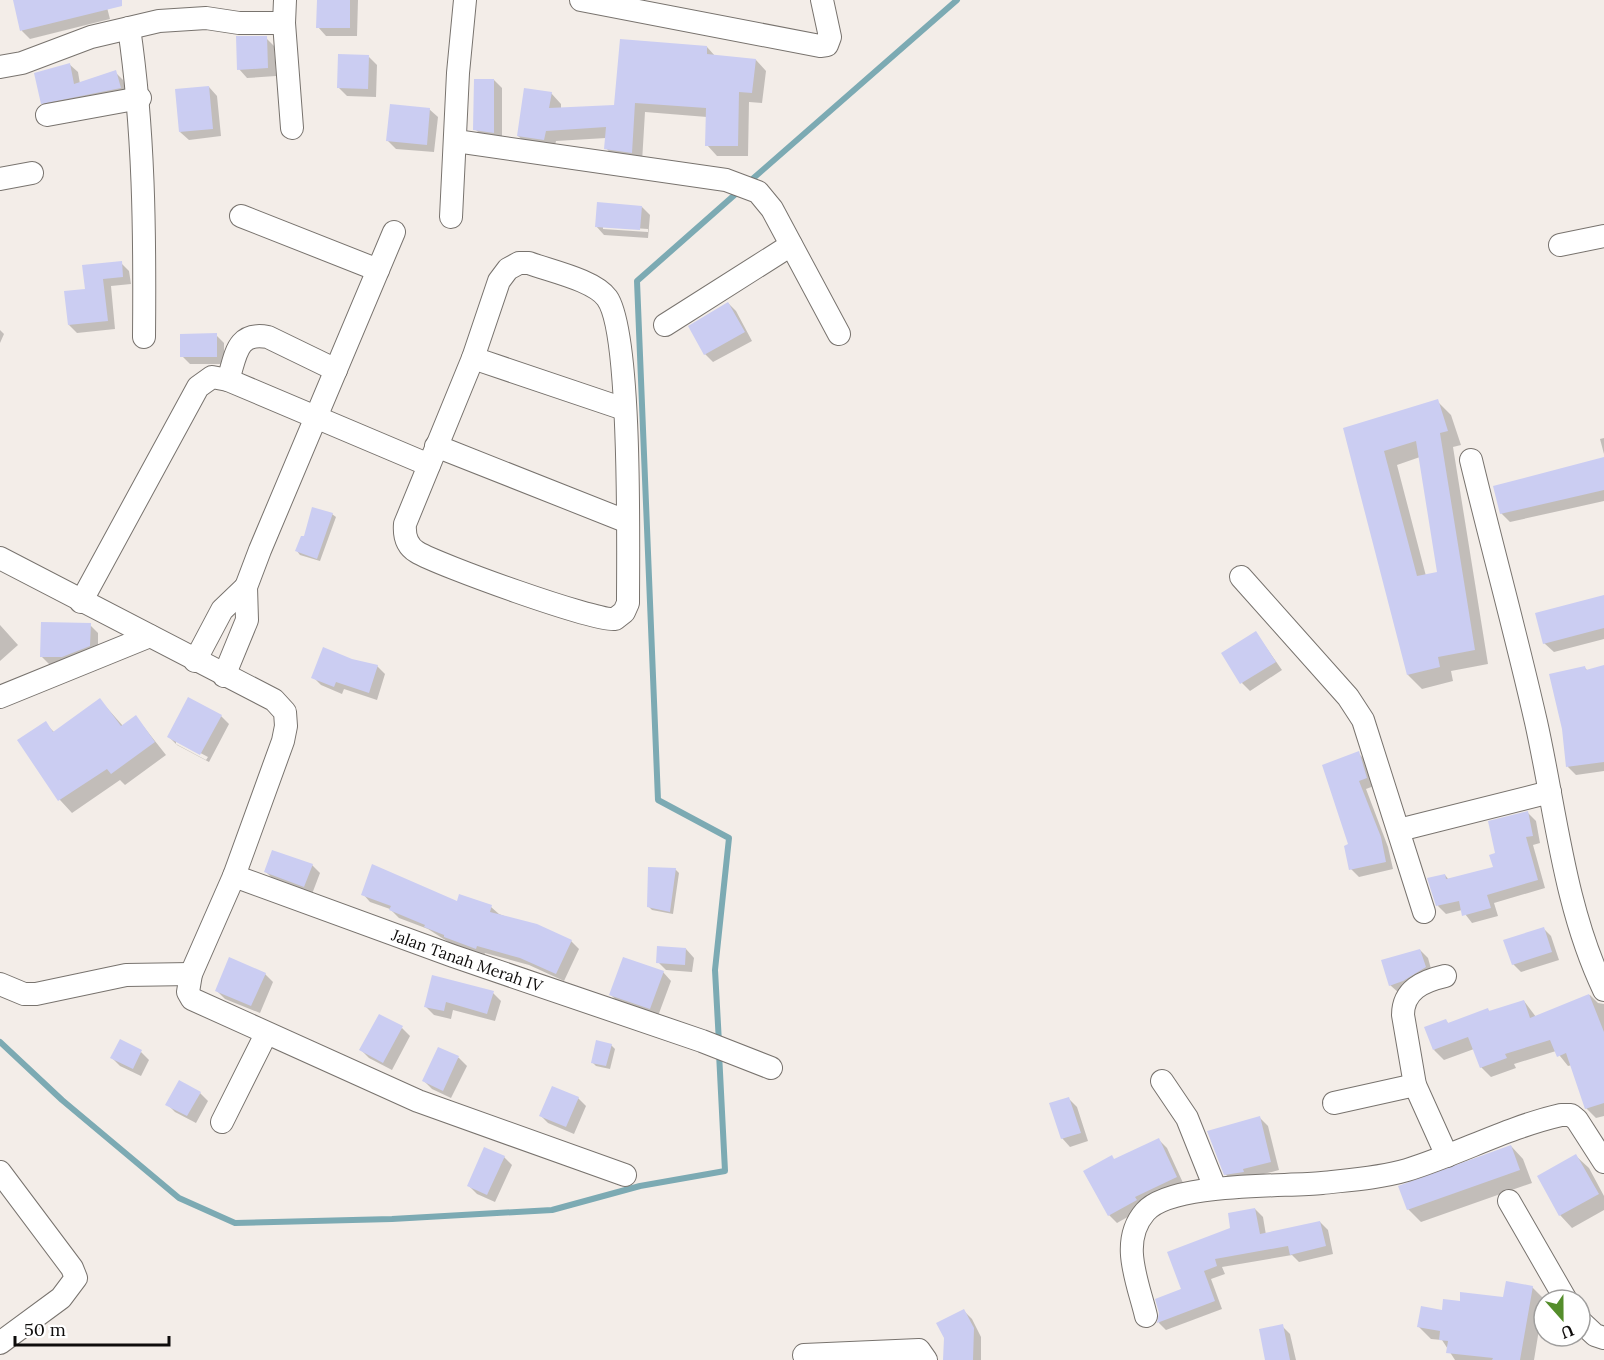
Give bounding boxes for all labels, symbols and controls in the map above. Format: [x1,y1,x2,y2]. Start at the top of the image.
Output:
street label: Jalan Tanah Merah IV [388,924,546,996]
north arrow [1532,1288,1592,1348]
scale bar [15,1309,170,1347]
text: 50 m [24,1318,66,1341]
text: U [1558,1320,1577,1344]

